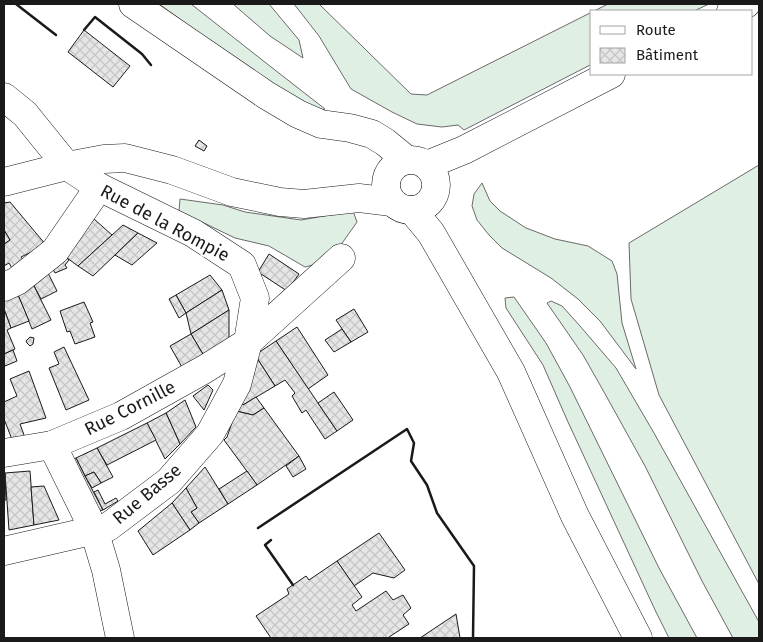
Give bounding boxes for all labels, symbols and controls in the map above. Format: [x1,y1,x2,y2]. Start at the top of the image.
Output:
legend [590,10,753,75]
text: Route [636,21,676,39]
text: Bâtiment [636,46,699,64]
street label: Rue de la Rompie [97,180,233,266]
street label: Rue Cornille [81,376,179,440]
street label: Rue Basse [108,459,186,529]

